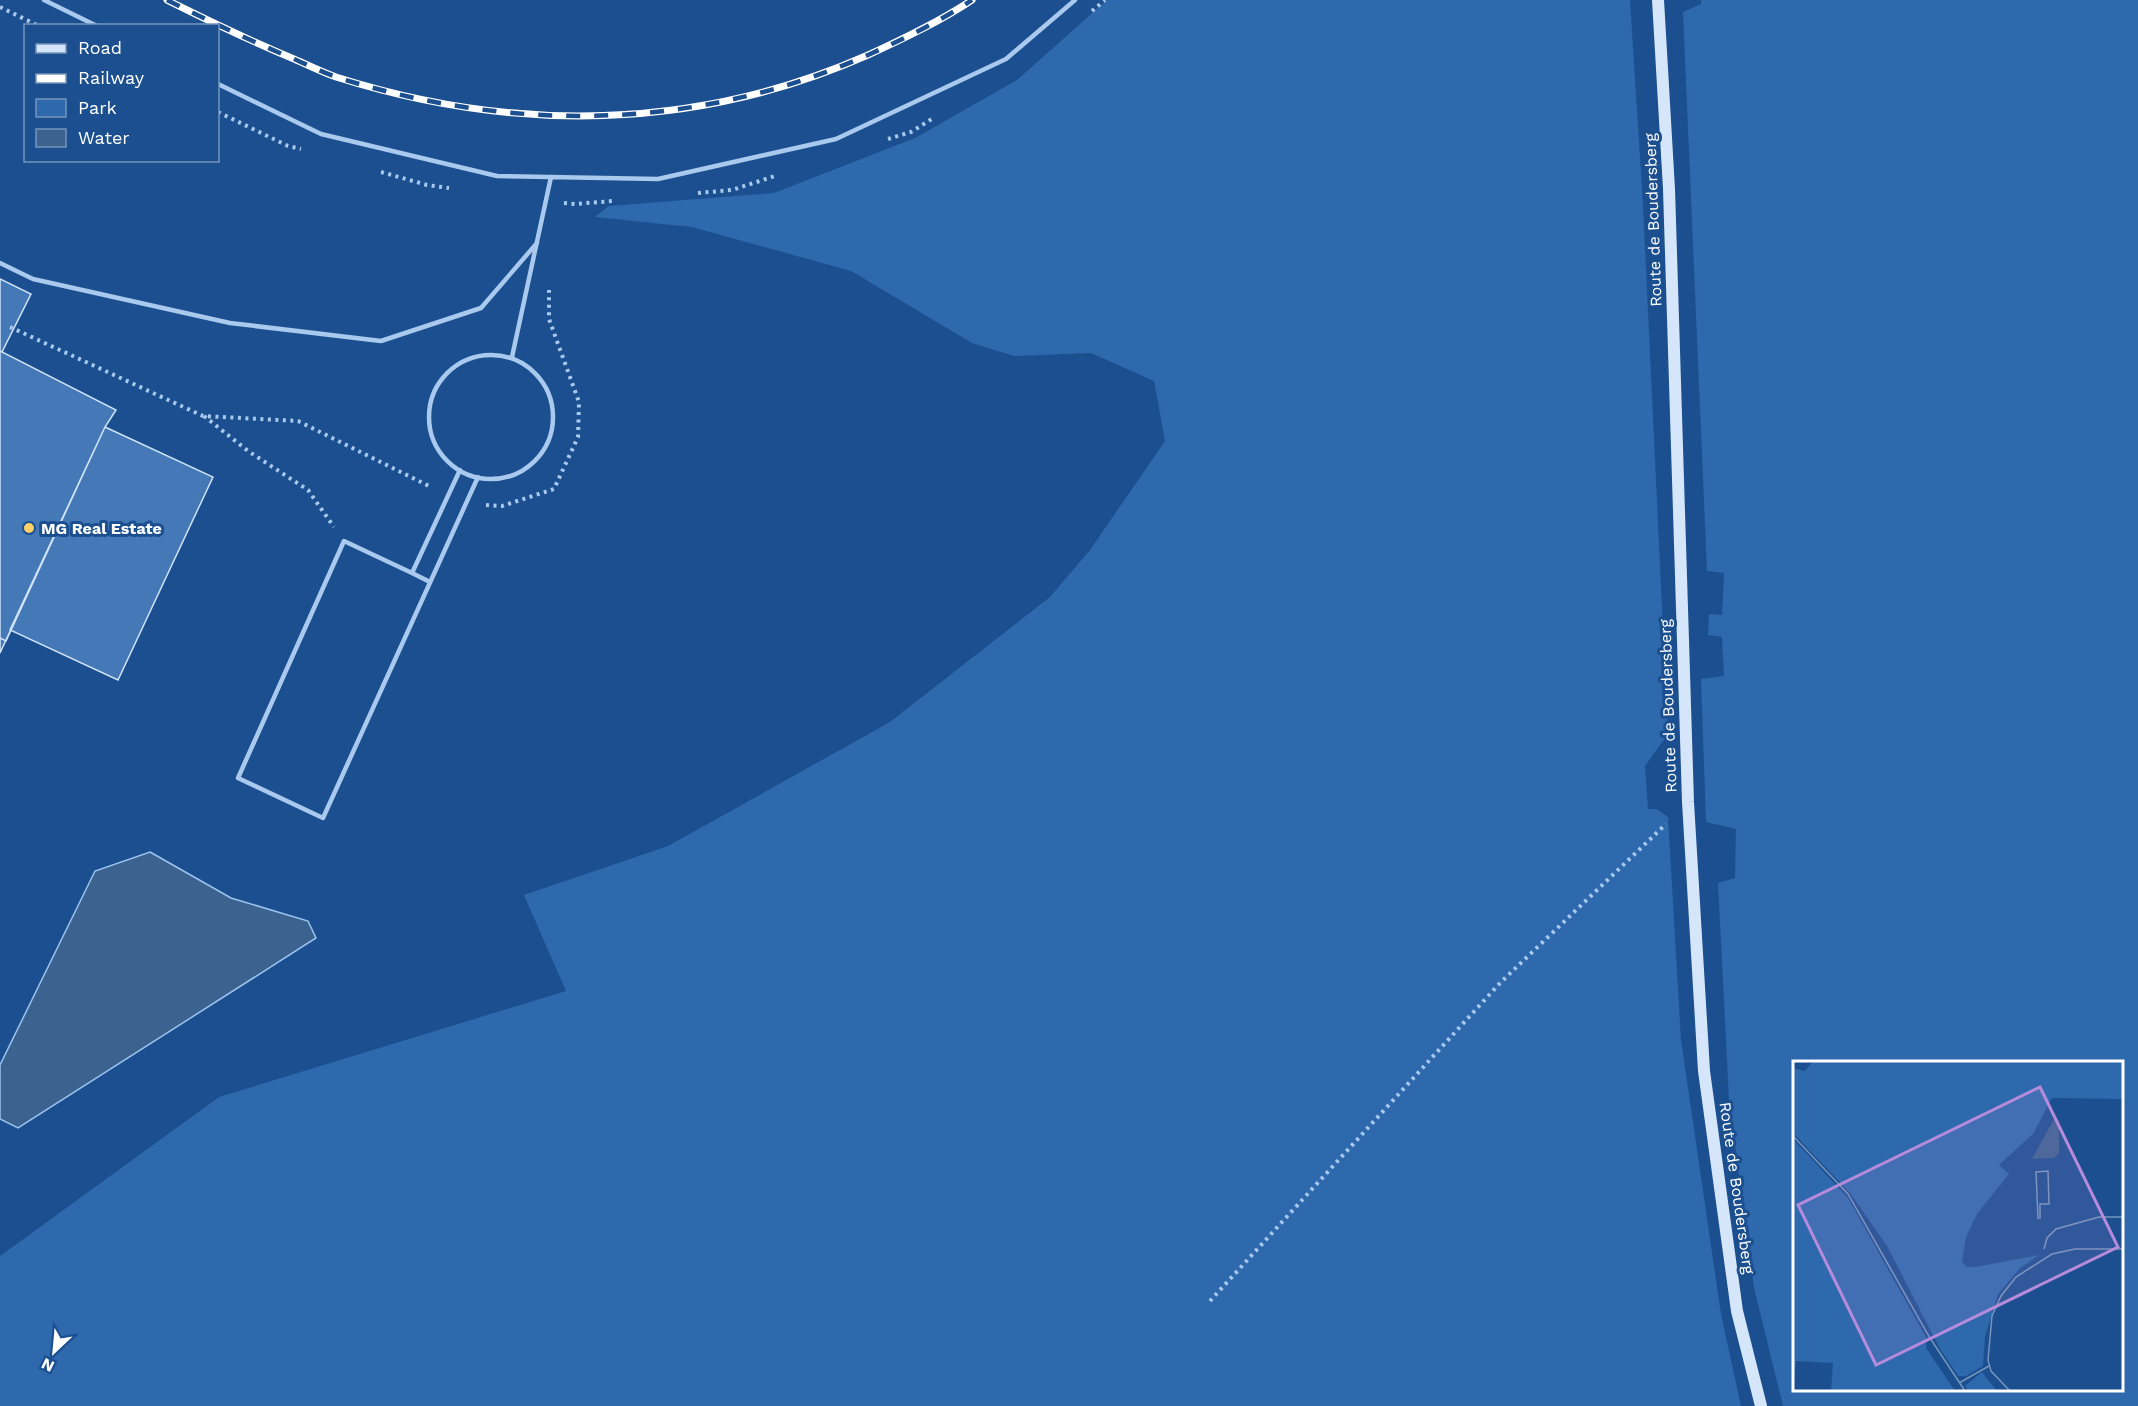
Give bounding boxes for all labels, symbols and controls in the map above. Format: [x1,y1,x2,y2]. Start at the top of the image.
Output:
legend [24,24,219,162]
text: Road [78,37,122,58]
text: Railway [78,67,145,88]
text: Park [78,97,117,118]
text: Water [78,127,130,148]
street label: Route de Boudersberg [1640,132,1666,307]
place label: MG Real Estate [41,519,162,538]
marker: MG Real Estate [22,521,36,535]
street label: Route de Boudersberg [1655,618,1681,793]
inset map [1793,1061,2123,1391]
street label: Route de Boudersberg [1716,1101,1759,1276]
north arrow [24,1322,84,1382]
text: N [38,1354,57,1376]

